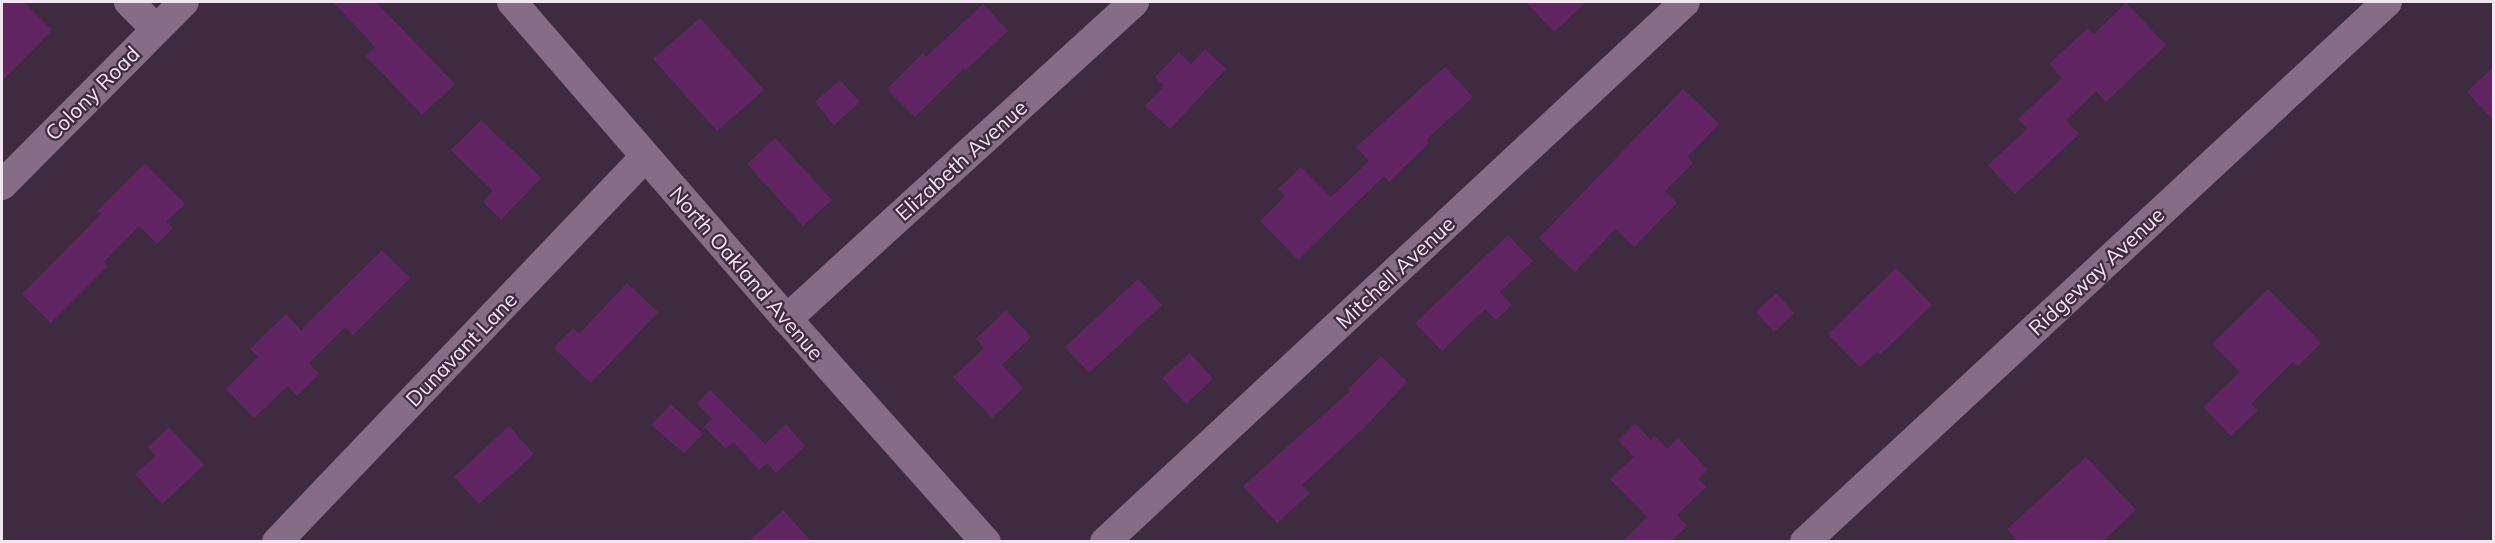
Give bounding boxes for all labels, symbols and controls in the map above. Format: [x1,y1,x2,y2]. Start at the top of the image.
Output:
street label: Colony Road [40,41,144,145]
street label: Elizabeth Avenue [890,94,1032,226]
street label: North Oakland Avenue [665,181,829,365]
street label: Ridgeway Avenue [2023,202,2169,340]
street label: Mitchell Avenue [1330,211,1460,333]
street label: Dunavant Lane [400,287,522,411]

